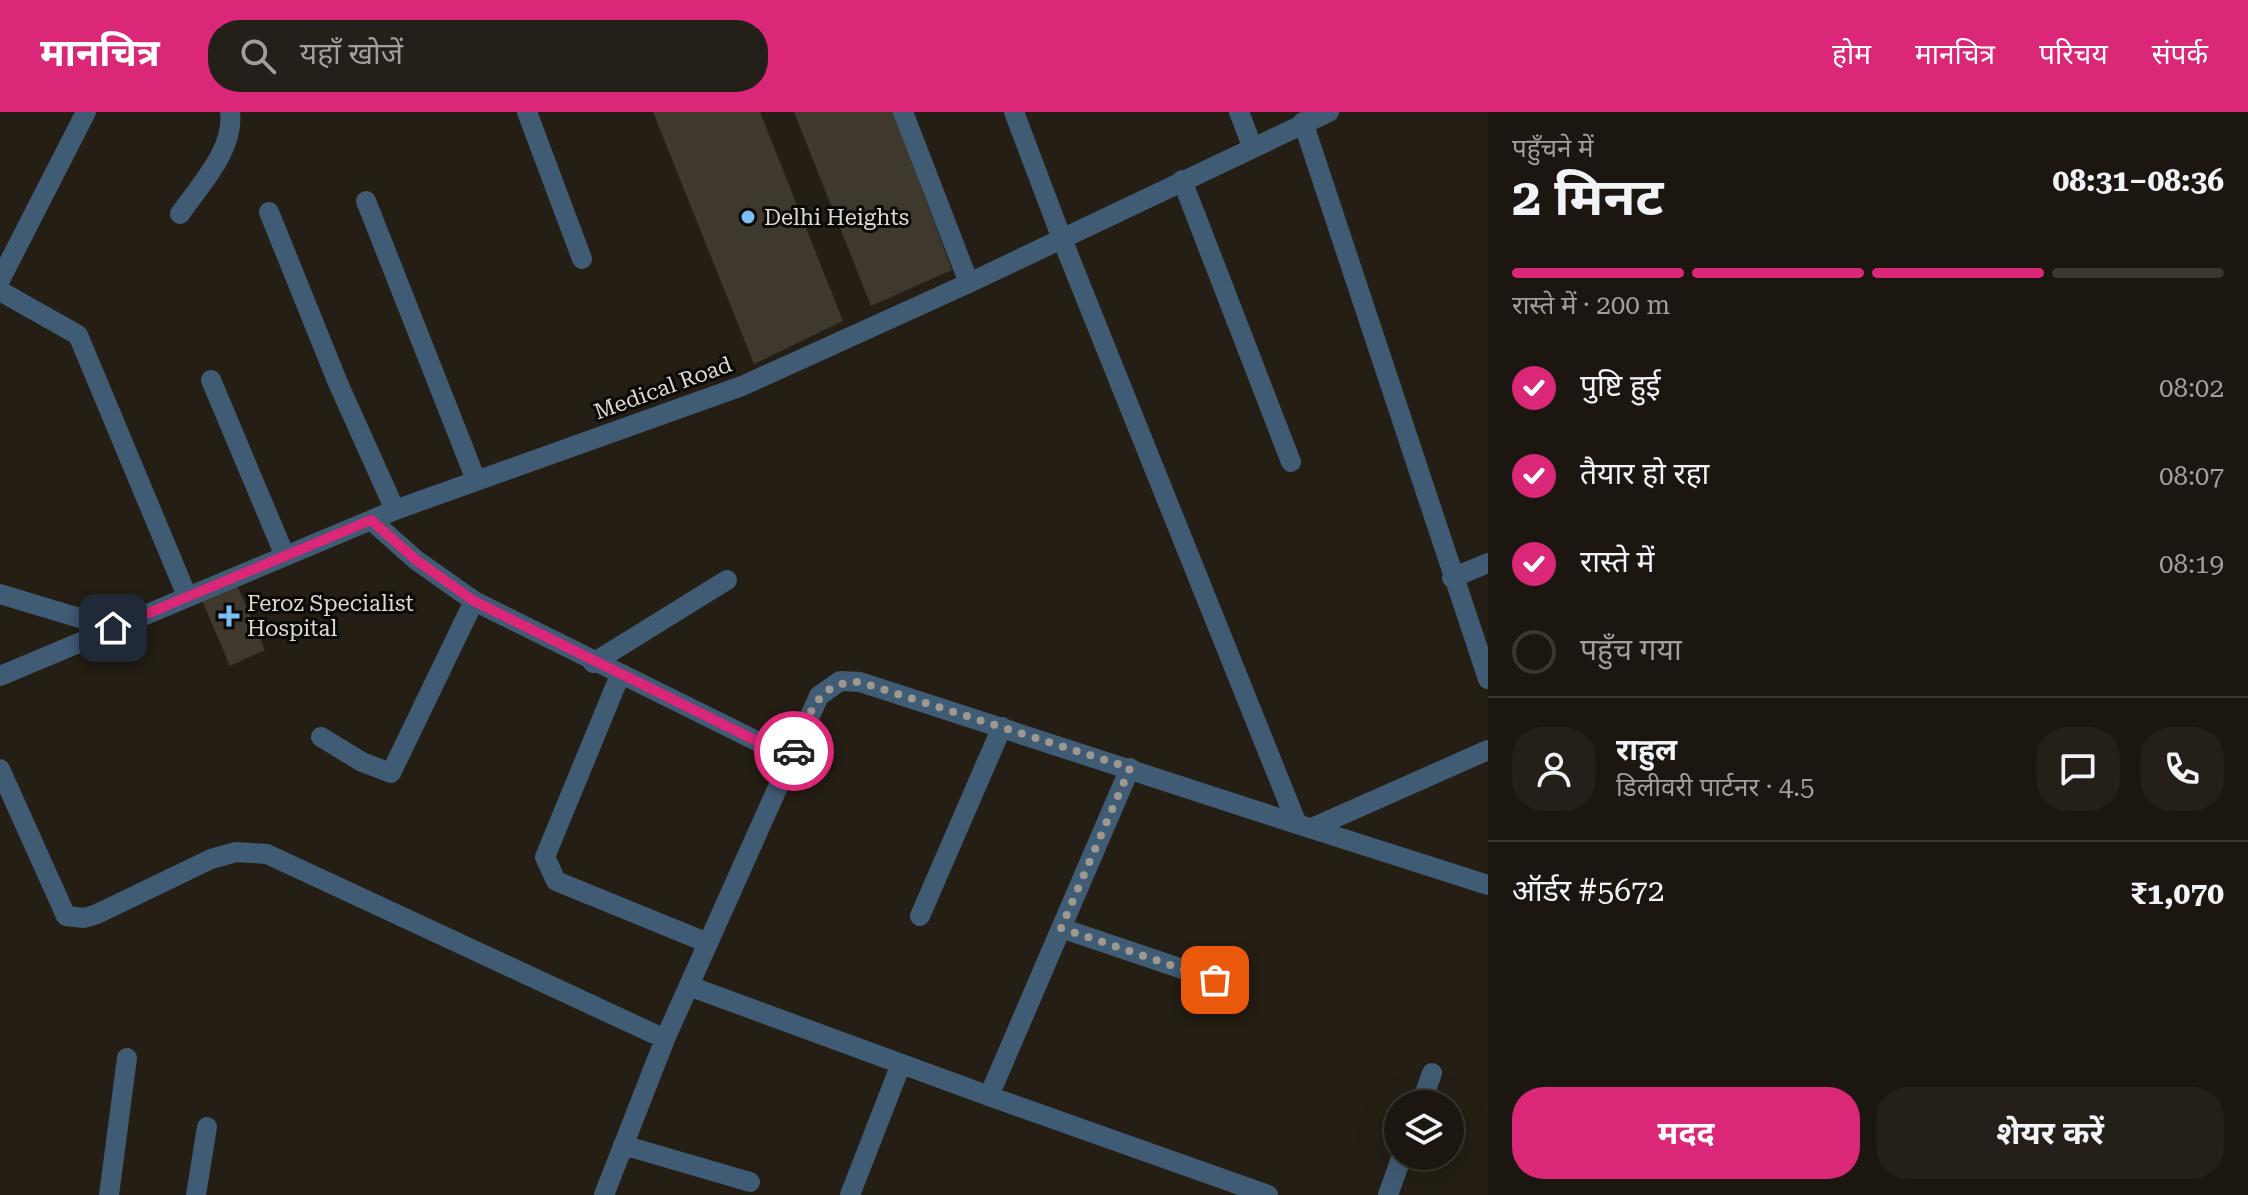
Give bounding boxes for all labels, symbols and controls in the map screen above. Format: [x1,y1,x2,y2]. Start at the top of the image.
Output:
search box [208,20,768,92]
text: मानचित्र [40,31,160,75]
icon: search [236,34,280,78]
text: यहाँ खोजें [300,36,403,71]
text: होम [1832,38,1871,71]
text: मानचित्र [1915,38,1995,71]
text: परिचय [2039,38,2108,71]
text: संपर्क [2152,38,2208,71]
text: पहुँचने में [1512,133,1594,163]
text: 08:31–08:36 [2052,163,2224,198]
text: 2 मिनट [1512,167,1663,228]
place label: Delhi Heights [764,205,909,230]
marker: Delhi Heights [739,208,757,226]
text: रास्ते में · 200 m [1512,290,1670,320]
street label: Medical Road [591,352,735,424]
icon: check [1512,366,1556,410]
text: पुष्टि हुई [1580,368,1661,403]
text: 08:02 [2159,373,2224,403]
icon: check [1512,454,1556,498]
text: तैयार हो रहा [1580,456,1709,491]
text: 08:07 [2159,461,2224,491]
icon: check [1512,542,1556,586]
text: रास्ते में [1580,544,1654,579]
text: 08:19 [2159,549,2224,579]
place label: Feroz Specialist Hospital [247,591,414,641]
pin [79,594,147,662]
marker: Feroz Specialist Hospital [218,605,240,627]
icon: home [91,606,135,650]
text: पहुँच गया [1580,632,1682,667]
courier [754,711,834,791]
button: person [1512,727,1596,811]
button: chat [2036,727,2120,811]
button: phone [2140,727,2224,811]
icon: car [772,729,816,773]
text: राहुल [1616,732,1677,767]
text: डिलीवरी पार्टनर · 4.5 [1616,772,1815,802]
text: ऑर्डर #5672 [1512,873,1665,908]
text: ₹1,070 [2130,876,2224,911]
pin [1181,946,1249,1014]
icon: bag [1193,958,1237,1002]
button: मदद [1512,1087,1860,1179]
button: शेयर करें [1876,1087,2224,1179]
map controls [1384,1090,1464,1170]
button: layers [1384,1090,1464,1170]

